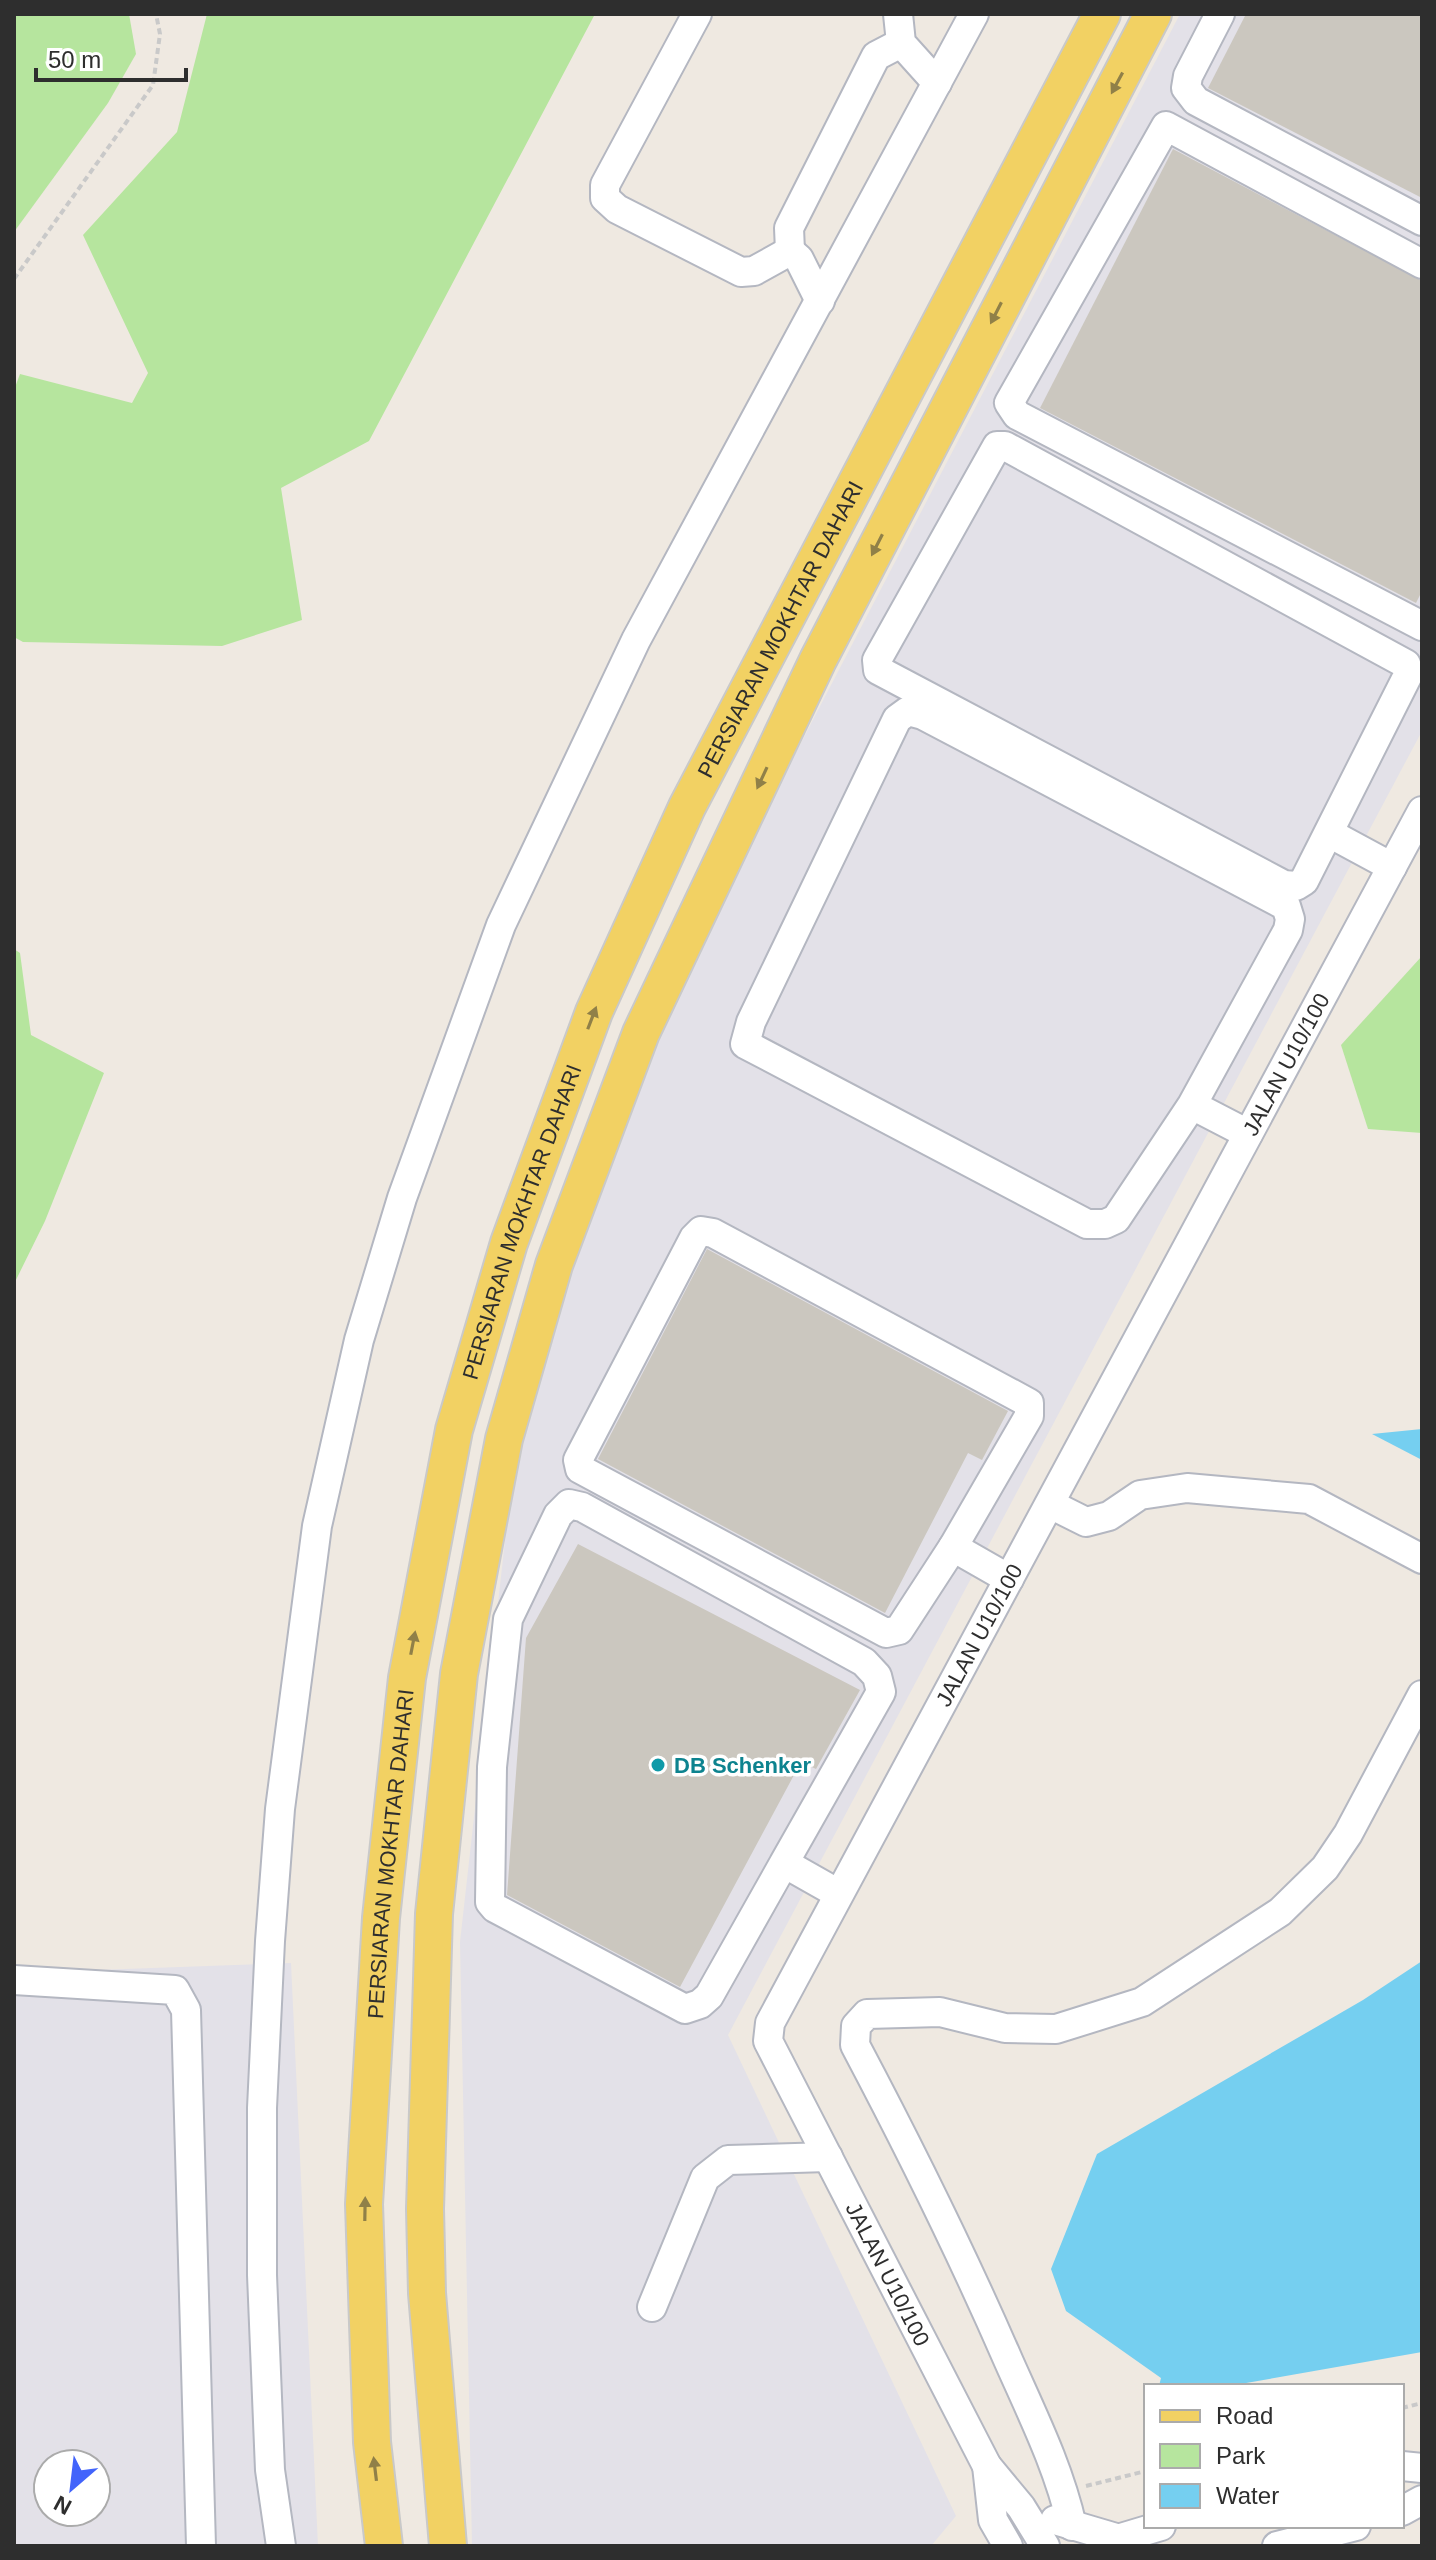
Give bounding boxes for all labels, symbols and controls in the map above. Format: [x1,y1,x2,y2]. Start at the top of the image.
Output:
scale bar [36,32,186,82]
text: 50 m [48,46,101,73]
one-way arrow [1110,72,1124,94]
one-way arrow [989,302,1002,325]
street label: PERSIARAN MOKHTAR DAHARI [693,477,868,782]
one-way arrow [871,533,884,556]
one-way arrow [755,766,769,789]
street label: JALAN U10/100 [1238,989,1335,1140]
one-way arrow [586,1006,599,1030]
street label: PERSIARAN MOKHTAR DAHARI [458,1061,587,1383]
street label: JALAN U10/100 [931,1560,1028,1711]
one-way arrow [408,1631,420,1656]
street label: PERSIARAN MOKHTAR DAHARI [363,1688,419,2019]
place label: DB Schenker [674,1753,811,1778]
marker: DB Schenker [649,1756,667,1774]
one-way arrow [358,2196,371,2221]
street label: JALAN U10/100 [841,2198,935,2350]
legend [1144,2384,1404,2528]
text: Road [1216,2402,1273,2429]
text: Park [1216,2442,1266,2469]
north arrow [32,2448,112,2528]
one-way arrow [368,2456,381,2481]
text: Water [1216,2482,1279,2509]
text: N [50,2490,76,2520]

